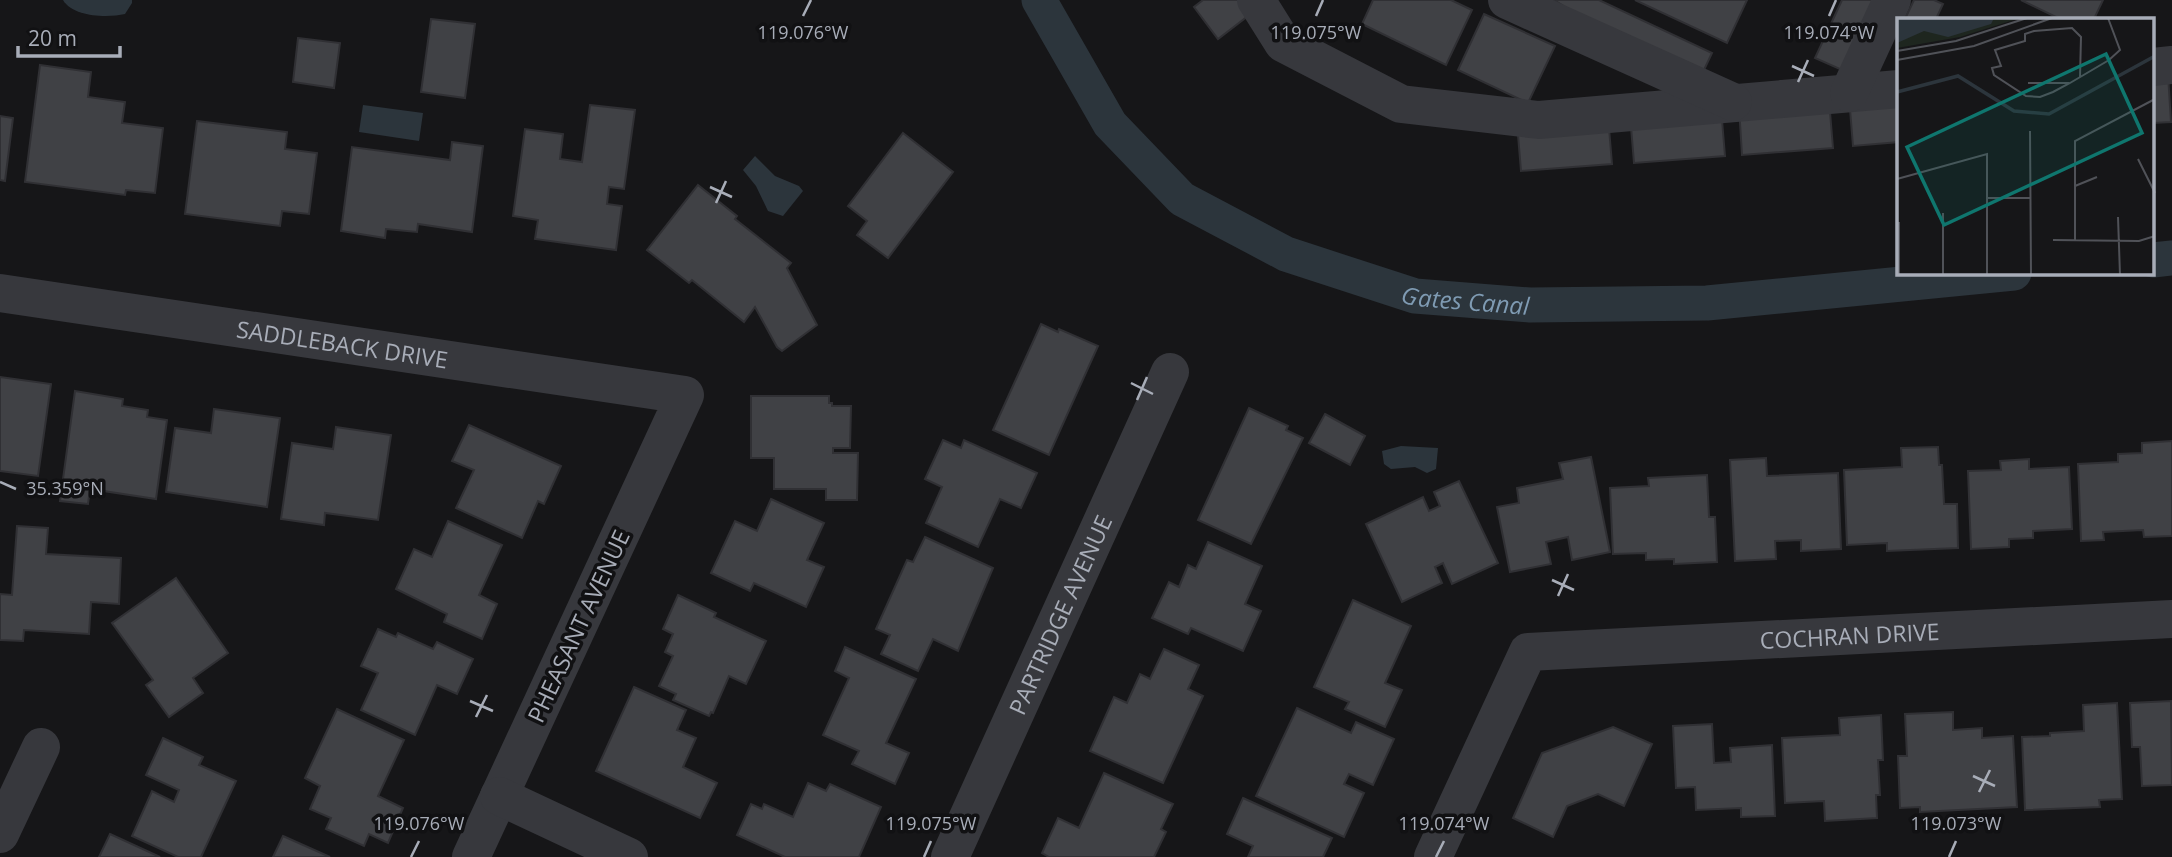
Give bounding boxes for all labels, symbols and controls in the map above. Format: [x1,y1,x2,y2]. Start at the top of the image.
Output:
scale bar [18,14,119,58]
inset map [1897,18,2154,275]
text: 119.076°W [758,20,849,44]
text: 119.075°W [1271,20,1362,44]
text: 119.074°W [1784,20,1875,44]
text: 20 m [28,24,77,52]
water label: Gates Canal [1398,276,1531,321]
street label: SADDLEBACK DRIVE [234,312,450,375]
text: 35.359°N [26,476,104,500]
street label: PARTRIDGE AVENUE [1001,510,1119,720]
street label: PHEASANT AVENUE [519,524,637,728]
street label: COCHRAN DRIVE [1759,615,1940,656]
text: 119.076°W [374,811,465,835]
text: 119.075°W [886,811,977,835]
text: 119.074°W [1399,811,1490,835]
text: 119.073°W [1911,811,2002,835]

